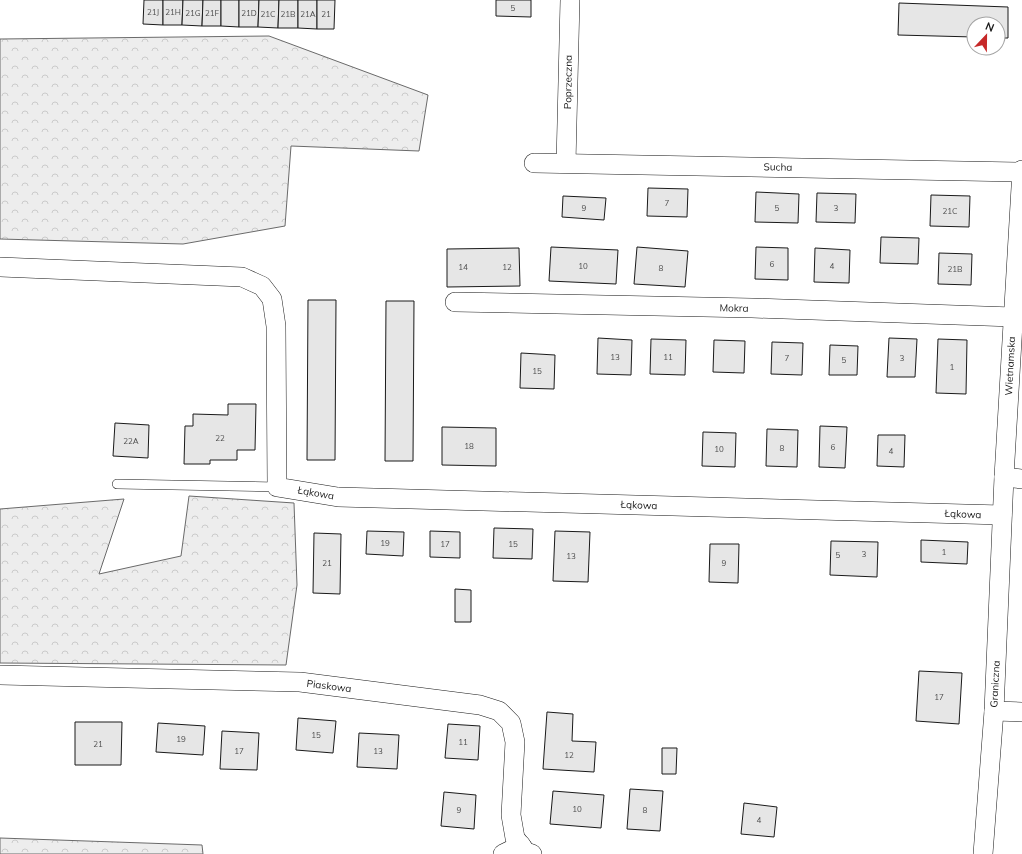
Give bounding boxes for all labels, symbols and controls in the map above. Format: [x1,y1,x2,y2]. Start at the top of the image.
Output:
house number: 5 [511,3,516,13]
house number: 21J [147,7,159,17]
house number: 21H [165,7,181,17]
house number: 21G [185,8,201,18]
house number: 21F [205,8,220,18]
house number: 21D [241,8,257,18]
house number: 21C [260,9,276,19]
house number: 21B [280,9,296,19]
house number: 21A [300,9,316,19]
house number: 21 [321,9,331,19]
north arrow [966,16,1006,56]
text: N [983,19,996,35]
street label: Poprzeczna [561,55,575,109]
street label: Sucha [763,160,793,174]
house number: 7 [665,198,670,208]
house number: 9 [582,203,587,213]
house number: 5 [775,203,780,213]
house number: 3 [834,203,839,213]
house number: 21C [942,206,958,216]
house number: 6 [770,259,775,269]
house number: 10 [578,261,588,271]
house number: 4 [830,261,835,271]
house number: 14 [458,262,468,272]
house number: 12 [502,262,512,272]
house number: 8 [659,263,664,273]
house number: 21B [947,264,963,274]
street label: Mokra [719,301,749,315]
street label: Wietnamska [1002,336,1018,396]
house number: 13 [610,352,620,362]
house number: 11 [663,352,673,362]
house number: 7 [785,353,790,363]
house number: 3 [900,353,905,363]
house number: 5 [842,355,847,365]
house number: 1 [950,362,955,372]
house number: 15 [532,366,542,376]
house number: 22 [215,433,225,443]
house number: 22A [123,436,139,446]
house number: 18 [464,441,474,451]
house number: 6 [831,442,836,452]
house number: 8 [780,443,785,453]
house number: 10 [714,444,724,454]
house number: 4 [889,446,894,456]
street label: Łąkowa [296,483,335,503]
street label: Łąkowa [619,498,658,512]
street label: Łąkowa [943,507,982,521]
house number: 19 [380,538,390,548]
house number: 17 [440,539,450,549]
house number: 15 [508,539,518,549]
house number: 1 [942,547,947,557]
house number: 3 [862,549,867,559]
house number: 5 [836,550,841,560]
house number: 13 [566,551,576,561]
house number: 21 [322,558,332,568]
house number: 9 [722,558,727,568]
street label: Graniczna [987,660,1003,708]
street label: Piaskowa [306,677,352,695]
house number: 17 [934,692,944,702]
house number: 15 [311,730,321,740]
house number: 19 [176,734,186,744]
house number: 11 [458,737,468,747]
house number: 21 [93,739,103,749]
house number: 17 [234,746,244,756]
house number: 13 [373,746,383,756]
house number: 12 [564,750,574,760]
house number: 10 [572,804,582,814]
house number: 9 [457,805,462,815]
house number: 8 [643,805,648,815]
house number: 4 [757,815,762,825]

